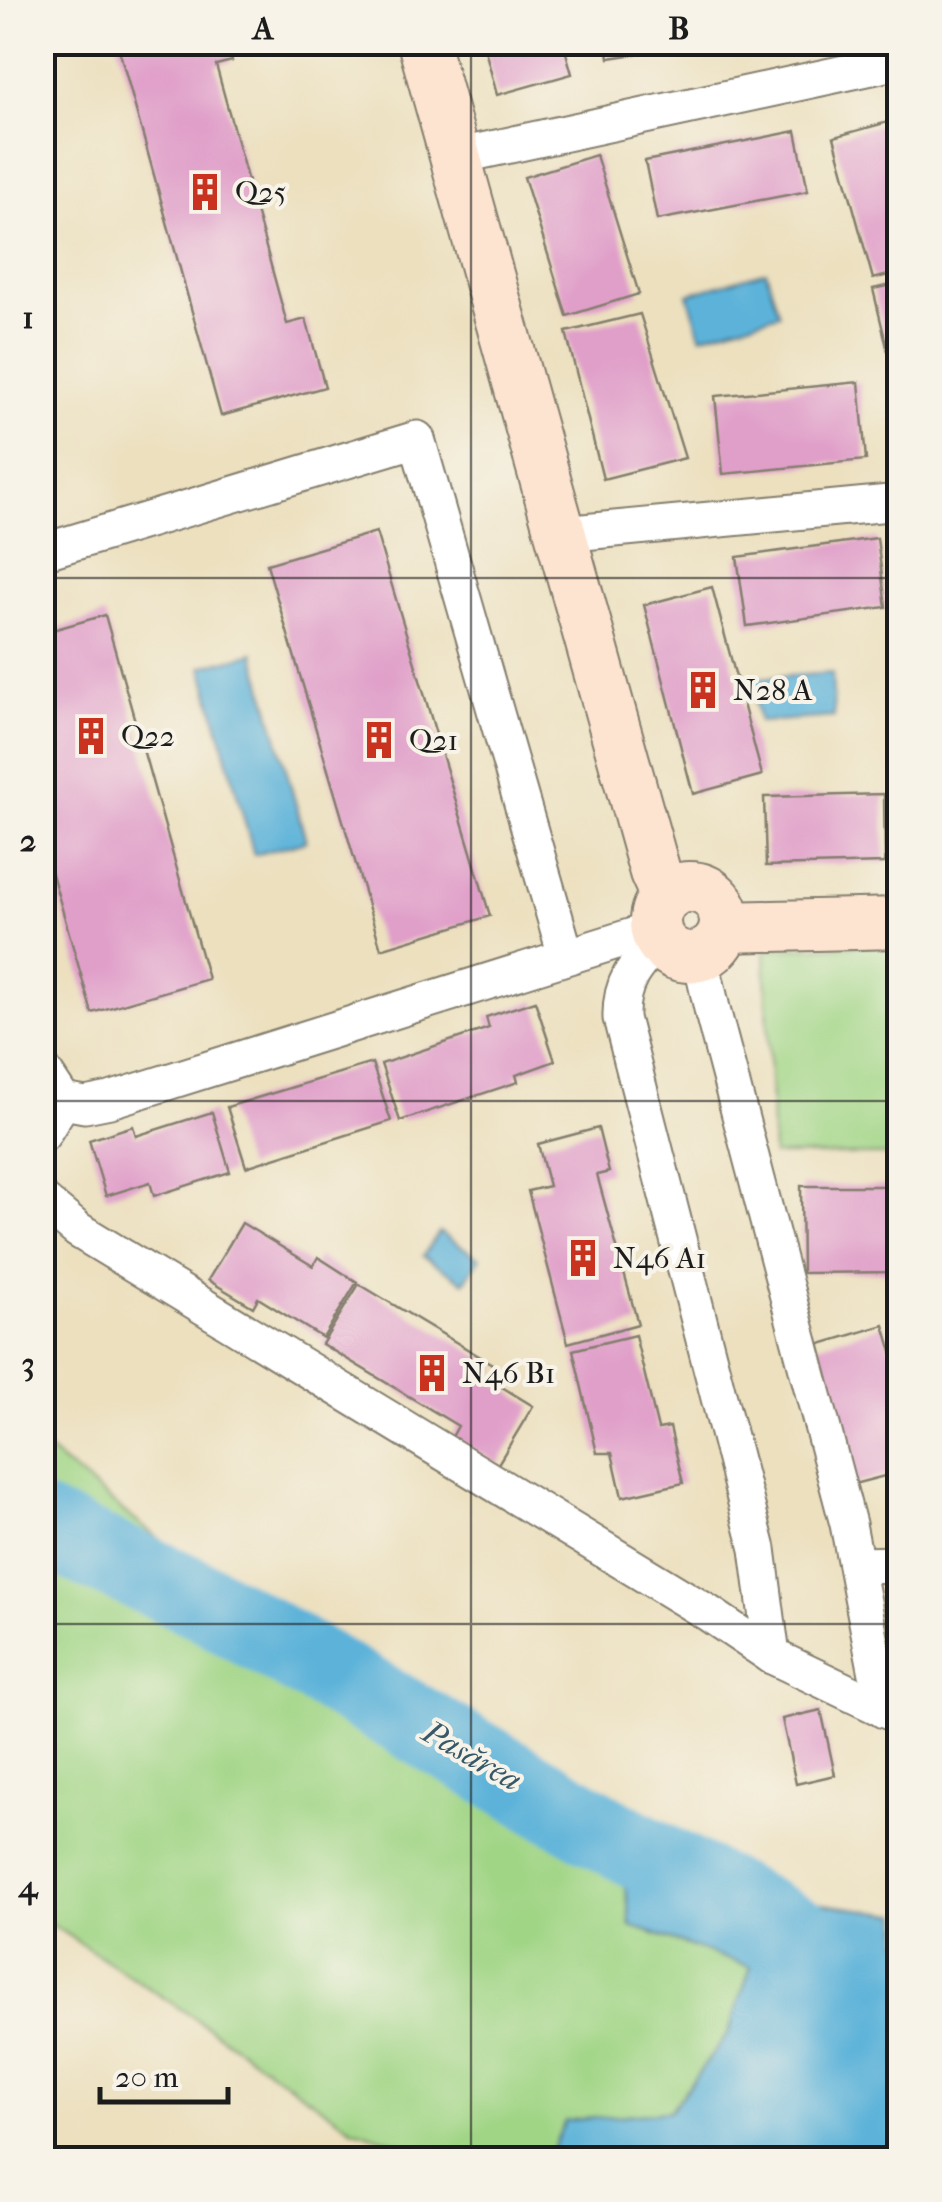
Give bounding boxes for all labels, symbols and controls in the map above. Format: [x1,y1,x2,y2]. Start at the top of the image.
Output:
text: A [251,10,275,47]
text: B [669,10,689,47]
building icon: Q25 [184,171,226,213]
place label: Q25 [235,175,287,210]
text: 1 [22,299,34,336]
building icon: N28 A [682,669,724,711]
place label: N28 A [733,673,813,708]
building icon: Q22 [70,715,112,757]
place label: Q22 [121,719,175,754]
building icon: Q21 [358,719,400,761]
place label: Q21 [409,723,458,758]
text: 2 [20,822,36,859]
building icon: N46 A1 [562,1237,604,1279]
place label: N46 A1 [613,1241,706,1276]
text: 3 [21,1345,35,1382]
building icon: N46 B1 [411,1352,453,1394]
place label: N46 B1 [462,1356,555,1391]
water label: Pasărea [414,1712,528,1799]
text: 4 [18,1868,40,1906]
scale bar [100,2042,228,2104]
text: 20 m [115,2060,178,2095]

